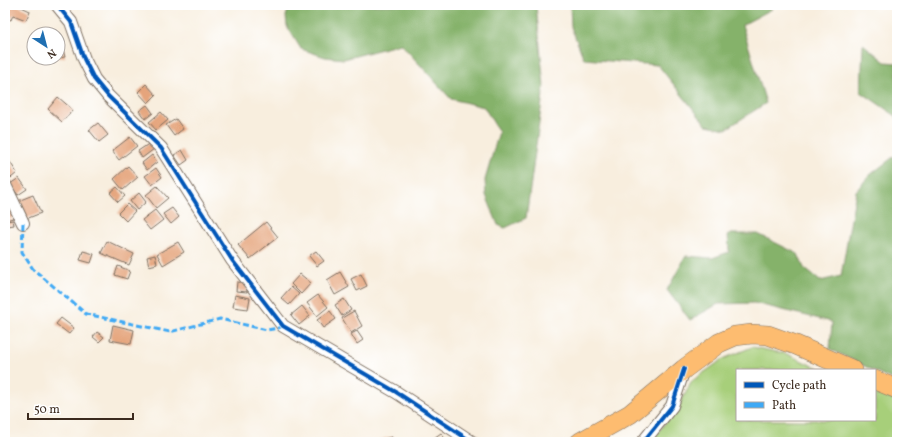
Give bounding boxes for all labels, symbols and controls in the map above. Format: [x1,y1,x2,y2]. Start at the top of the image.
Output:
north arrow [26,26,66,66]
text: N [43,44,59,61]
legend [736,369,876,421]
text: Cycle path [772,378,827,394]
scale bar [28,395,133,421]
text: Path [772,398,796,414]
text: 50 m [34,402,60,418]

